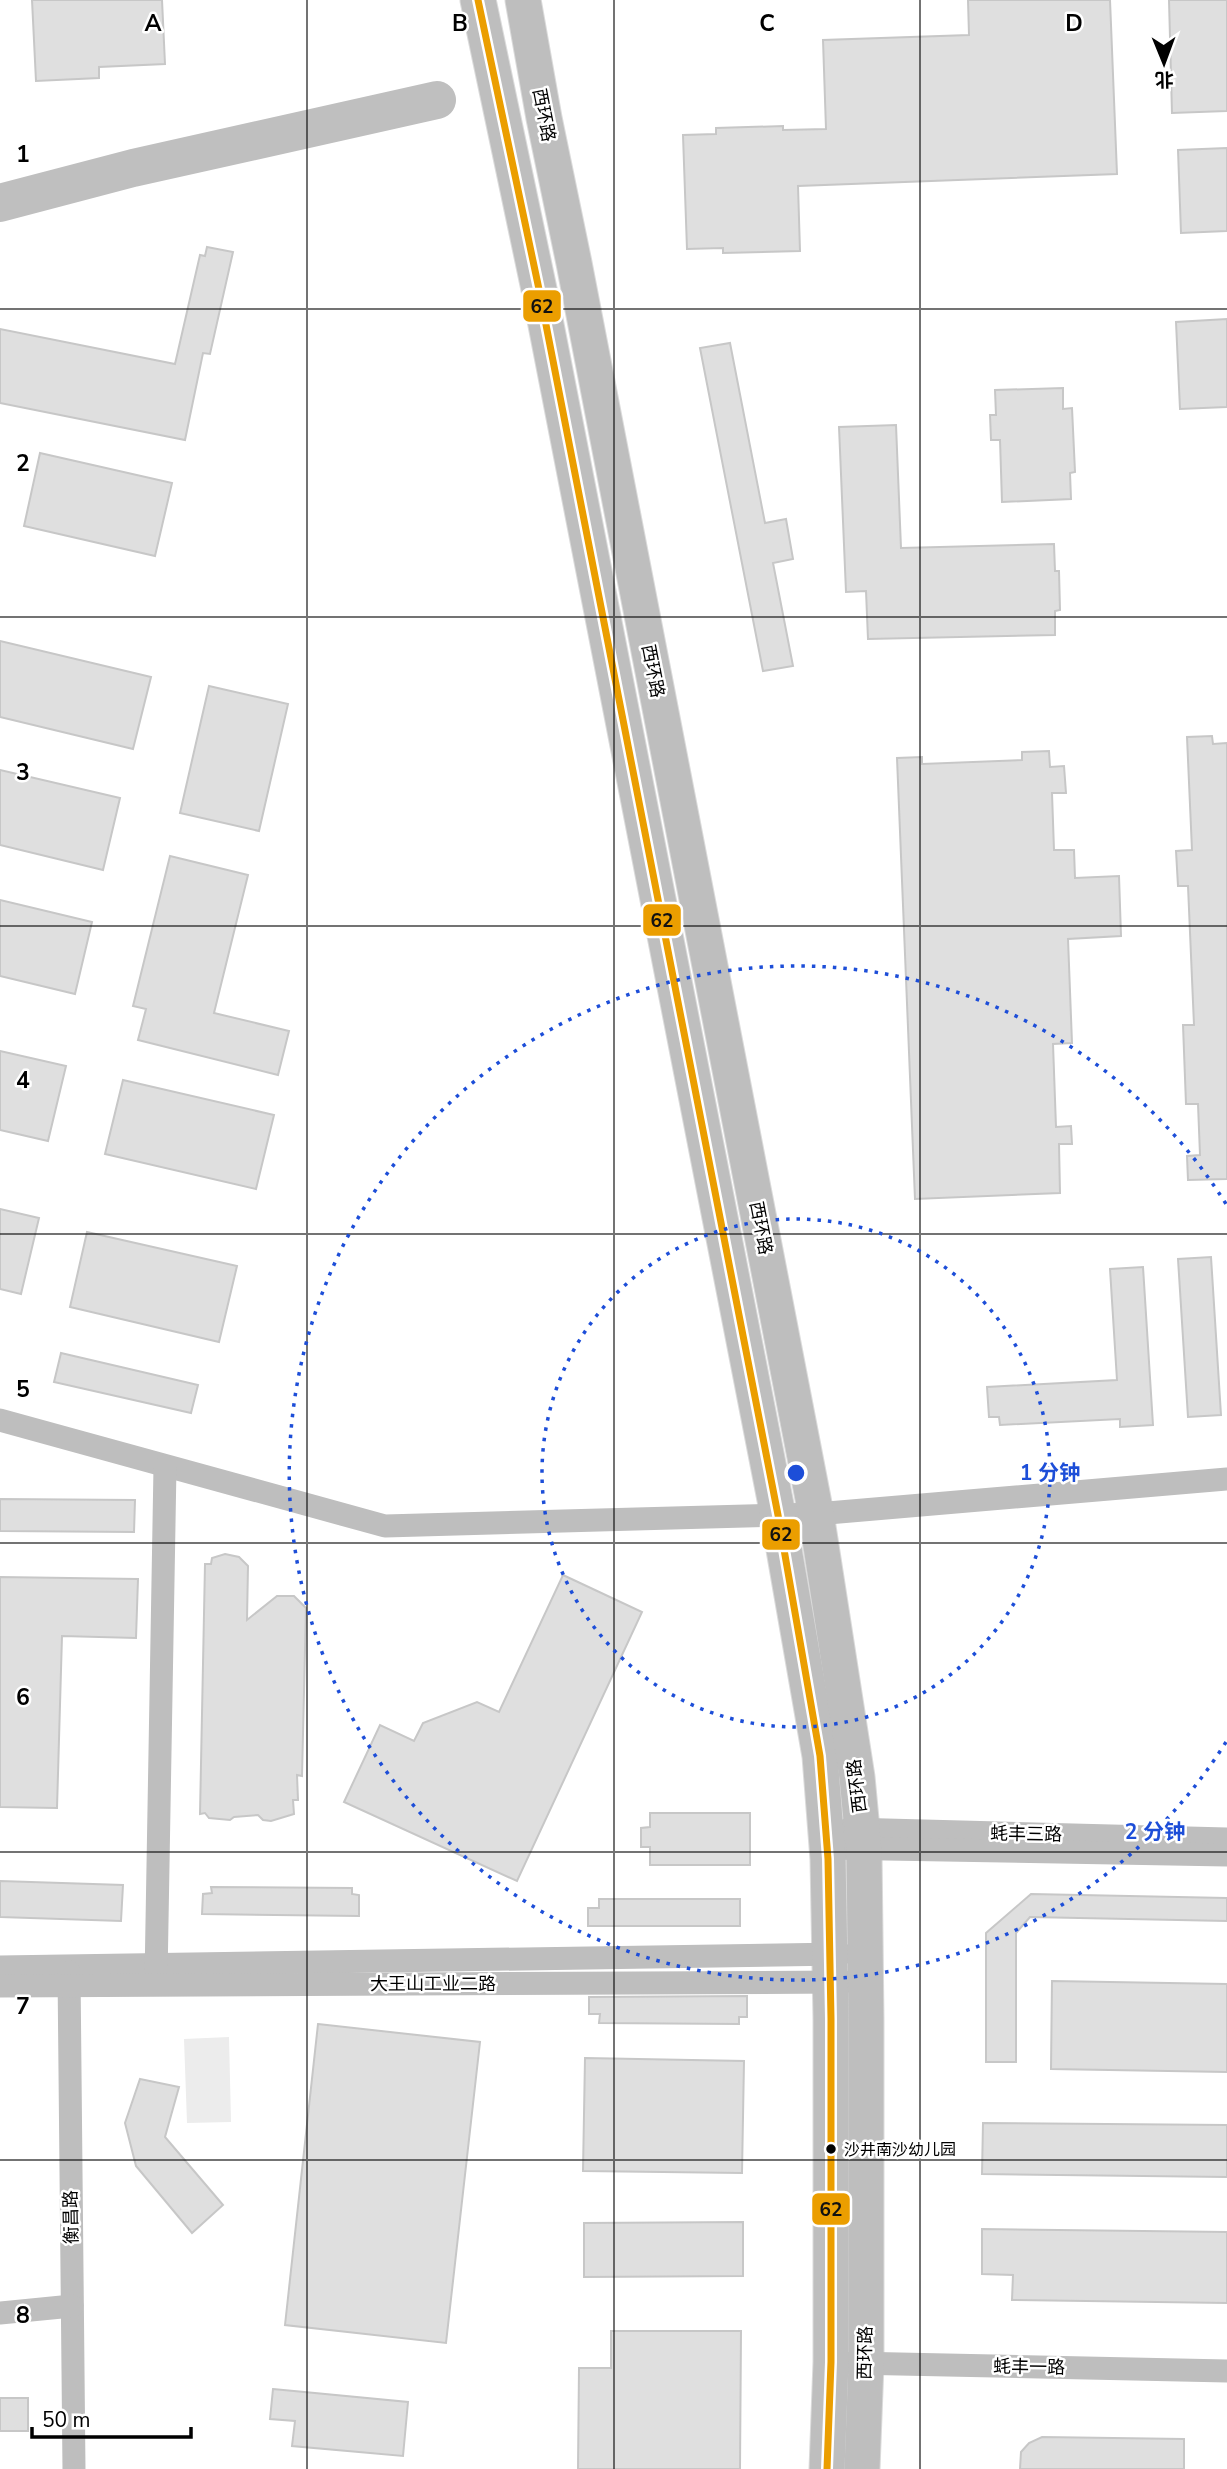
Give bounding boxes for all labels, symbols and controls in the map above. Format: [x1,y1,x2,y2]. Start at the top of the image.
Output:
text: A [144,8,162,39]
text: B [452,8,468,39]
text: C [759,8,775,39]
text: D [1065,8,1083,39]
north arrow [1129,28,1199,98]
text: 北 [1155,66,1174,92]
street label: 西环路 [527,86,561,144]
text: 1 [16,139,30,170]
line badge: 62 [522,289,562,323]
text: 62 [531,294,553,320]
text: 2 [16,448,30,479]
street label: 西环路 [636,642,670,700]
text: 3 [16,757,30,788]
line badge: 62 [642,903,682,937]
text: 62 [651,908,673,934]
text: 4 [16,1065,30,1096]
street label: 西环路 [744,1199,778,1257]
text: 5 [16,1374,30,1405]
text: 1 分钟 [1020,1459,1080,1487]
centre of rings [784,1461,808,1485]
line badge: 62 [761,1518,801,1551]
text: 62 [770,1522,792,1548]
text: 6 [16,1682,30,1713]
street label: 西环路 [842,1758,872,1814]
text: 2 分钟 [1125,1818,1185,1846]
street label: 蚝丰三路 [990,1821,1062,1847]
street label: 大王山工业二路 [370,1972,496,1996]
text: 7 [16,1991,30,2022]
place label: 沙井南沙幼儿园 [844,2139,956,2161]
marker: 沙井南沙幼儿园 [824,2142,838,2156]
street label: 衡昌路 [59,2190,83,2244]
line badge: 62 [811,2192,851,2226]
text: 62 [820,2197,842,2223]
text: 8 [16,2300,30,2331]
street label: 西环路 [853,2326,877,2380]
street label: 蚝丰一路 [993,2354,1065,2380]
scale bar [32,2396,191,2440]
text: 50 m [42,2406,91,2434]

